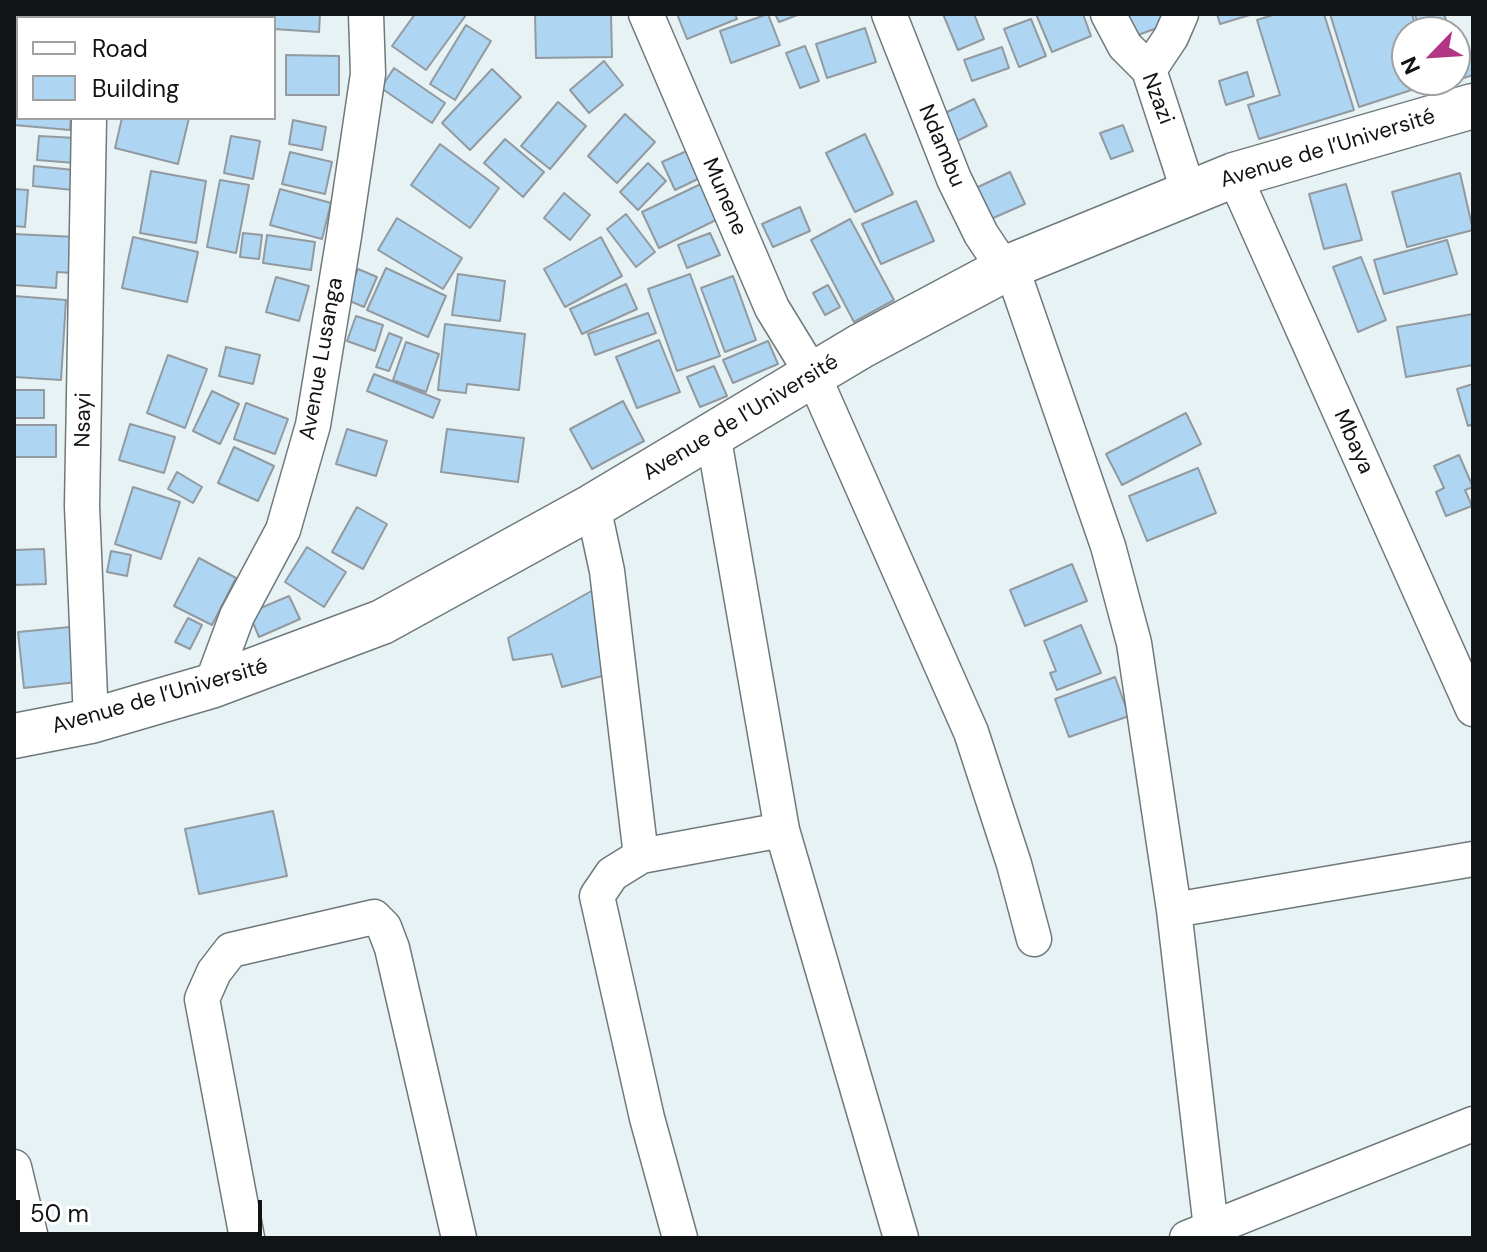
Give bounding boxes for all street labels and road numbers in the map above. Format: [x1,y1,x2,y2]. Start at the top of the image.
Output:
street label: Nzazi [1135,70,1179,128]
street label: Ndambu [912,101,970,191]
street label: Avenue de l’Université [1217,104,1439,194]
street label: Munene [696,154,752,240]
street label: Avenue Lusanga [295,276,349,442]
street label: Avenue de l’Université [638,349,844,487]
street label: Nsayi [70,392,98,448]
street label: Mbaya [1327,406,1379,478]
street label: Avenue de l’Université [49,654,271,740]

